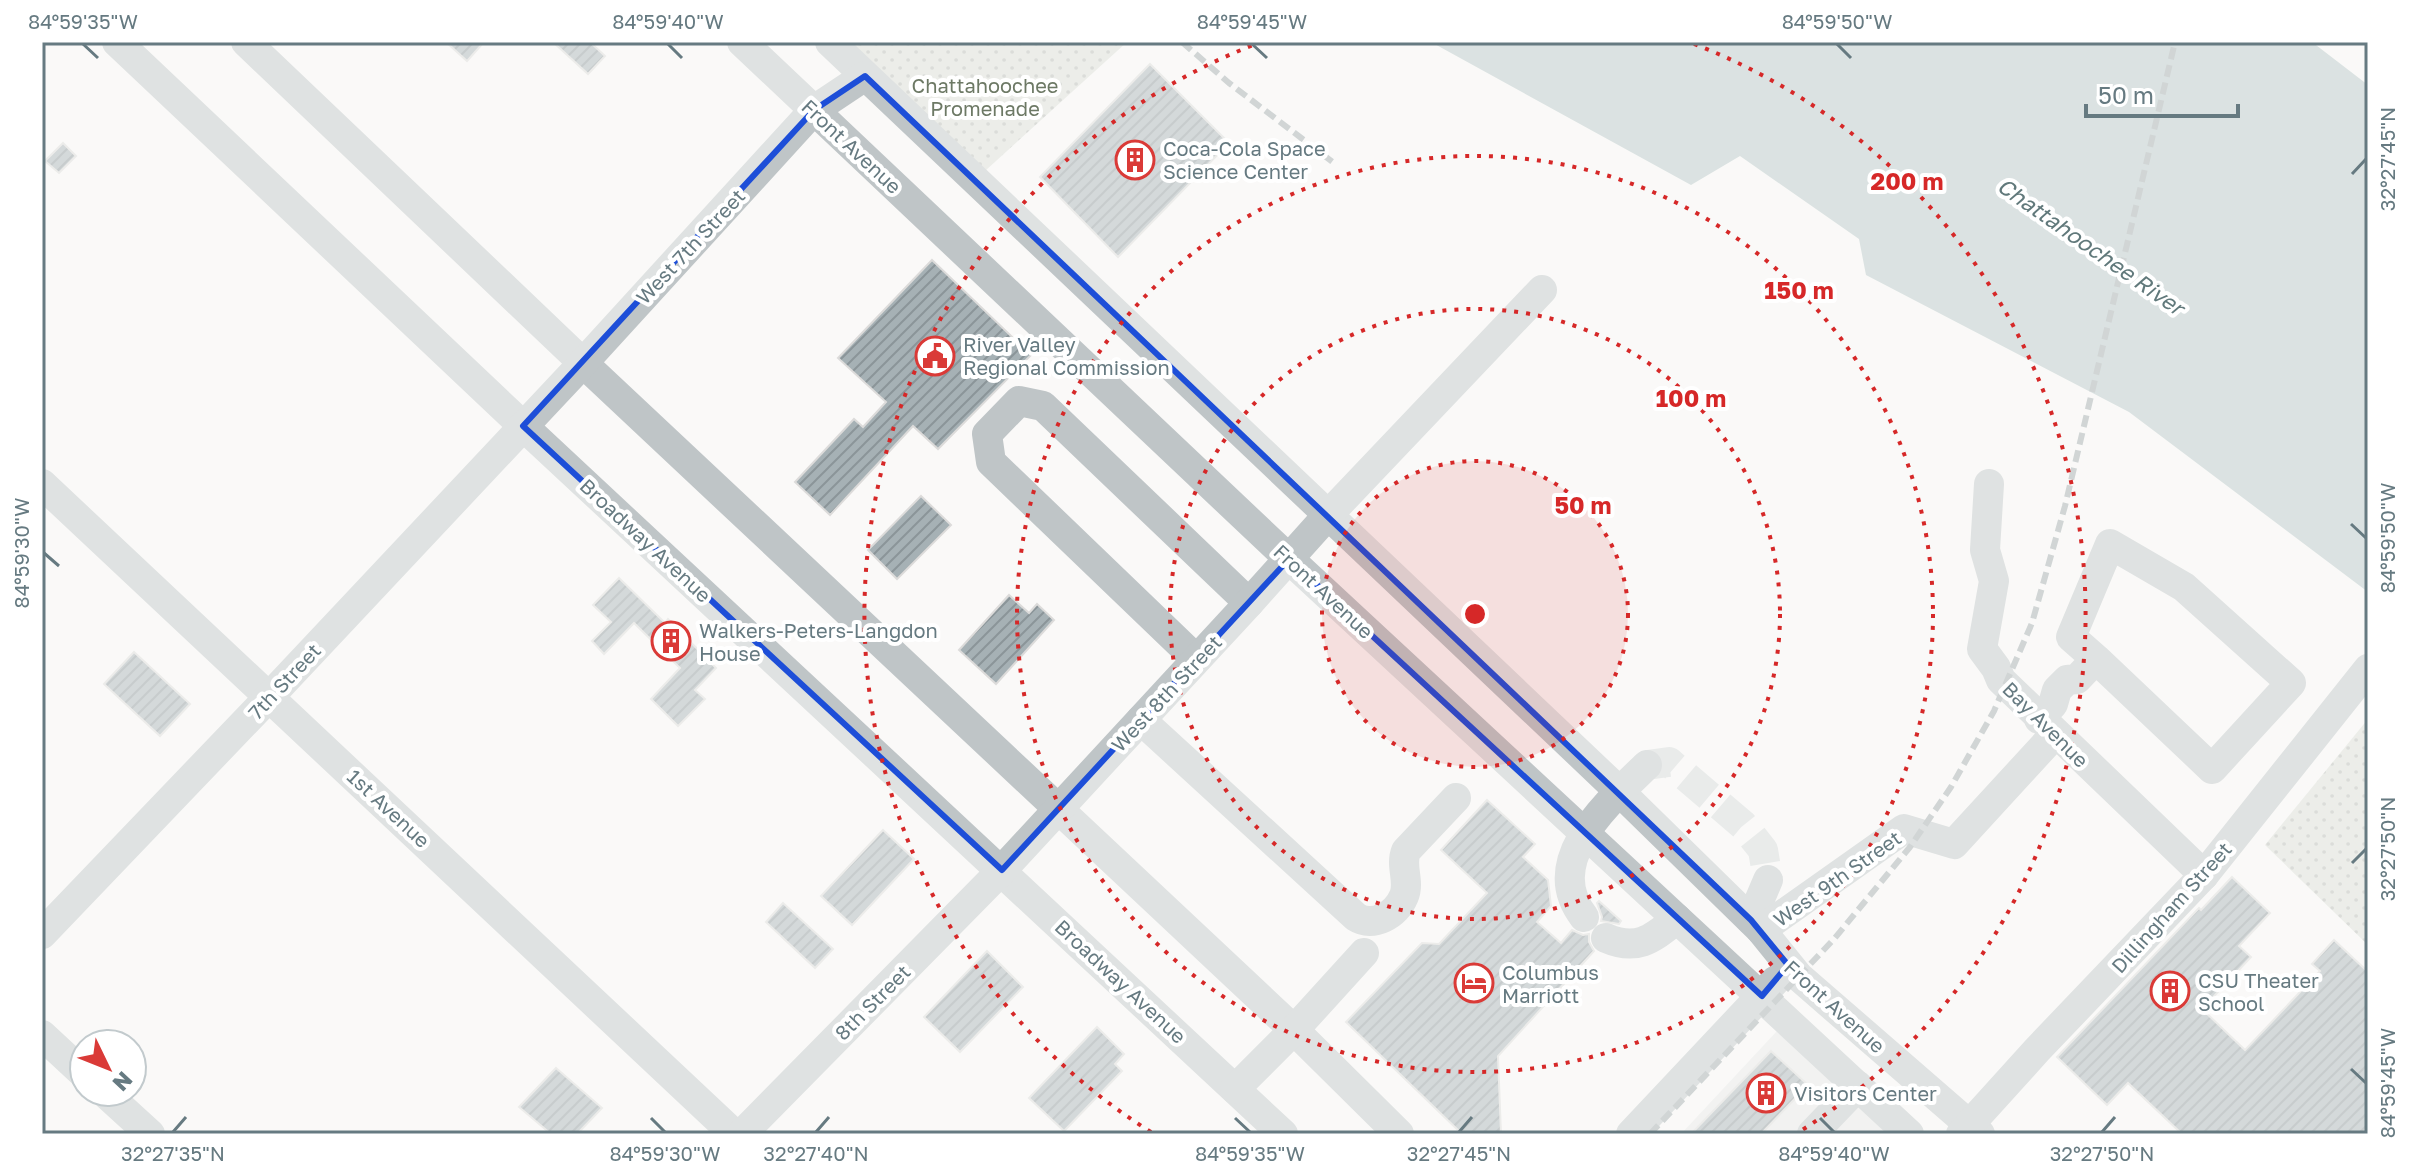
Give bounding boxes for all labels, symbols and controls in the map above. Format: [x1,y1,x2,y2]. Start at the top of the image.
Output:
text: 84°59'35"W [28,9,138,33]
text: 84°59'40"W [612,9,724,33]
text: 84°59'45"W [1197,9,1307,33]
text: 84°59'50"W [1782,9,1892,33]
scale bar [2086,68,2238,118]
park label: Chattahoochee Promenade [912,73,1058,120]
text: 50 m [2098,80,2154,109]
street label: Front Avenue [797,94,907,198]
text: 32°27'45"N [2375,107,2399,211]
place label: Coca-Cola Space Science Center [1163,136,1326,183]
building icon: Coca-Cola Space Science Center [1114,139,1156,181]
text: 200 m [1871,166,1943,195]
water label: Chattahoochee River [1993,172,2192,322]
street label: West 7th Street [631,183,749,309]
text: 150 m [1764,275,1834,304]
place label: River Valley Regional Commission [963,332,1170,379]
public building icon: River Valley Regional Commission [914,335,956,377]
text: 100 m [1656,383,1726,412]
street label: Broadway Avenue [576,473,716,607]
text: 84°59'50"W [2375,483,2399,593]
text: 50 m [1554,490,1612,519]
text: 84°59'30"W [9,498,33,608]
street label: Front Avenue [1269,539,1379,643]
centre of rings [1461,600,1489,628]
place label: Walkers-Peters-Langdon House [699,618,938,665]
building icon: Walkers-Peters-Langdon House [650,620,692,662]
street label: West 8th Street [1106,630,1226,756]
street label: 7th Street [243,638,325,724]
street label: Bay Avenue [1998,676,2094,772]
street label: 1st Avenue [343,764,435,852]
text: 32°27'50"N [2375,797,2399,901]
street label: West 9th Street [1769,825,1905,931]
street label: Dillingham Street [2106,837,2236,977]
street label: Broadway Avenue [1051,914,1191,1048]
street label: Front Avenue [1780,955,1890,1057]
street label: 8th Street [829,959,915,1045]
place label: Columbus Marriott [1502,960,1599,1007]
hotel icon: Columbus Marriott [1453,962,1495,1004]
place label: CSU Theater School [2198,968,2319,1015]
building icon: CSU Theater School [2149,970,2191,1012]
north arrow [68,1028,148,1108]
text: 84°59'45"W [2375,1028,2399,1138]
text: N [107,1067,139,1097]
building icon: Visitors Center [1745,1072,1787,1114]
place label: Visitors Center [1794,1081,1937,1105]
text: 32°27'35"N [121,1141,225,1165]
text: 84°59'30"W [610,1141,720,1165]
text: 32°27'40"N [763,1141,869,1165]
text: 84°59'35"W [1195,1141,1305,1165]
text: 32°27'45"N [1407,1141,1511,1165]
text: 84°59'40"W [1778,1141,1890,1165]
text: 32°27'50"N [2050,1141,2154,1165]

